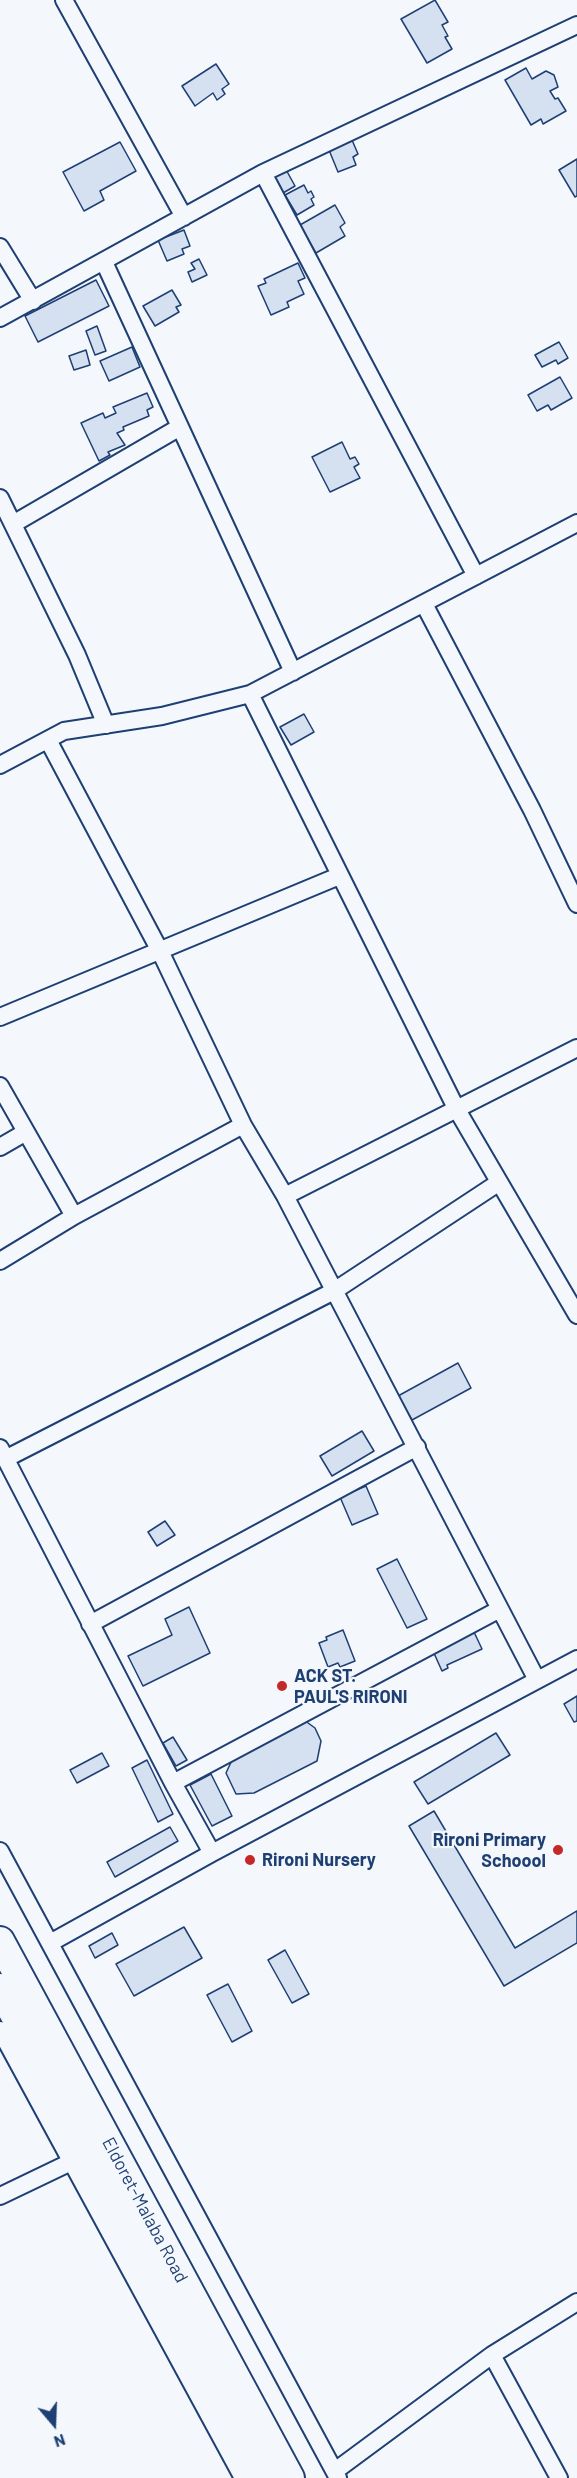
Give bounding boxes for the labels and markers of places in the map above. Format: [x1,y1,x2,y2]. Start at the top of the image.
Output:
place label: ACK ST. PAUL'S RIRONI [294,1665,407,1708]
marker: ACK ST. PAUL'S RIRONI [275,1679,289,1693]
place label: Rironi Primary Schoool [433,1829,546,1872]
marker: Rironi Primary Schoool [551,1843,565,1857]
place label: Rironi Nursery [262,1849,376,1871]
marker: Rironi Nursery [243,1853,257,1867]

